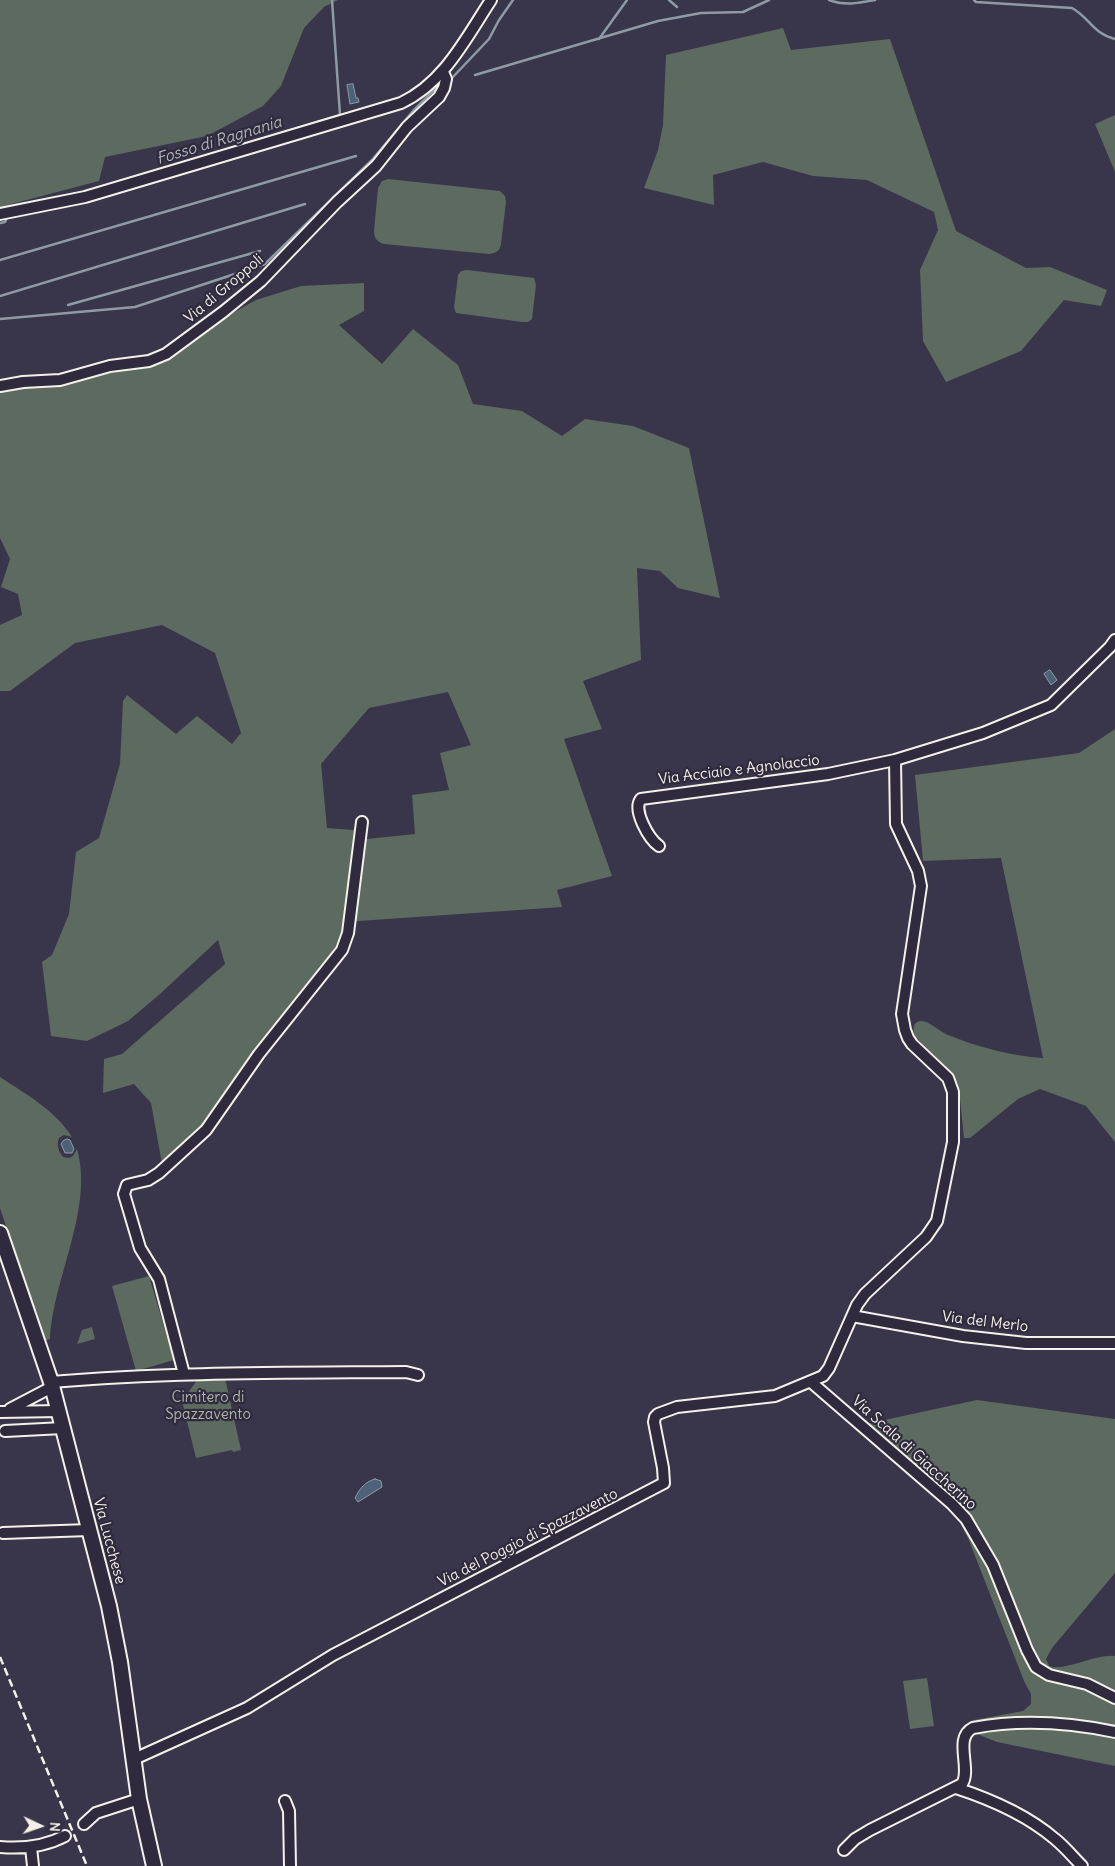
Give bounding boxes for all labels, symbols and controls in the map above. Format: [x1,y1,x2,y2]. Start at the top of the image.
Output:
water label: Fosso di Ragnania [154,113,284,169]
street label: Via di Groppoli [181,251,267,327]
street label: Via Acciaio e Agnolaccio [657,751,821,789]
street label: Via del Merlo [941,1308,1029,1336]
park label: Cimitero di Spazzavento [165,1389,251,1424]
street label: Via Scala di Giaccherino [848,1392,980,1514]
street label: Via del Poggio di Spazzavento [435,1485,621,1591]
street label: Via Lucchese [89,1496,129,1586]
north arrow [15,1801,65,1851]
text: N [46,1821,64,1832]

